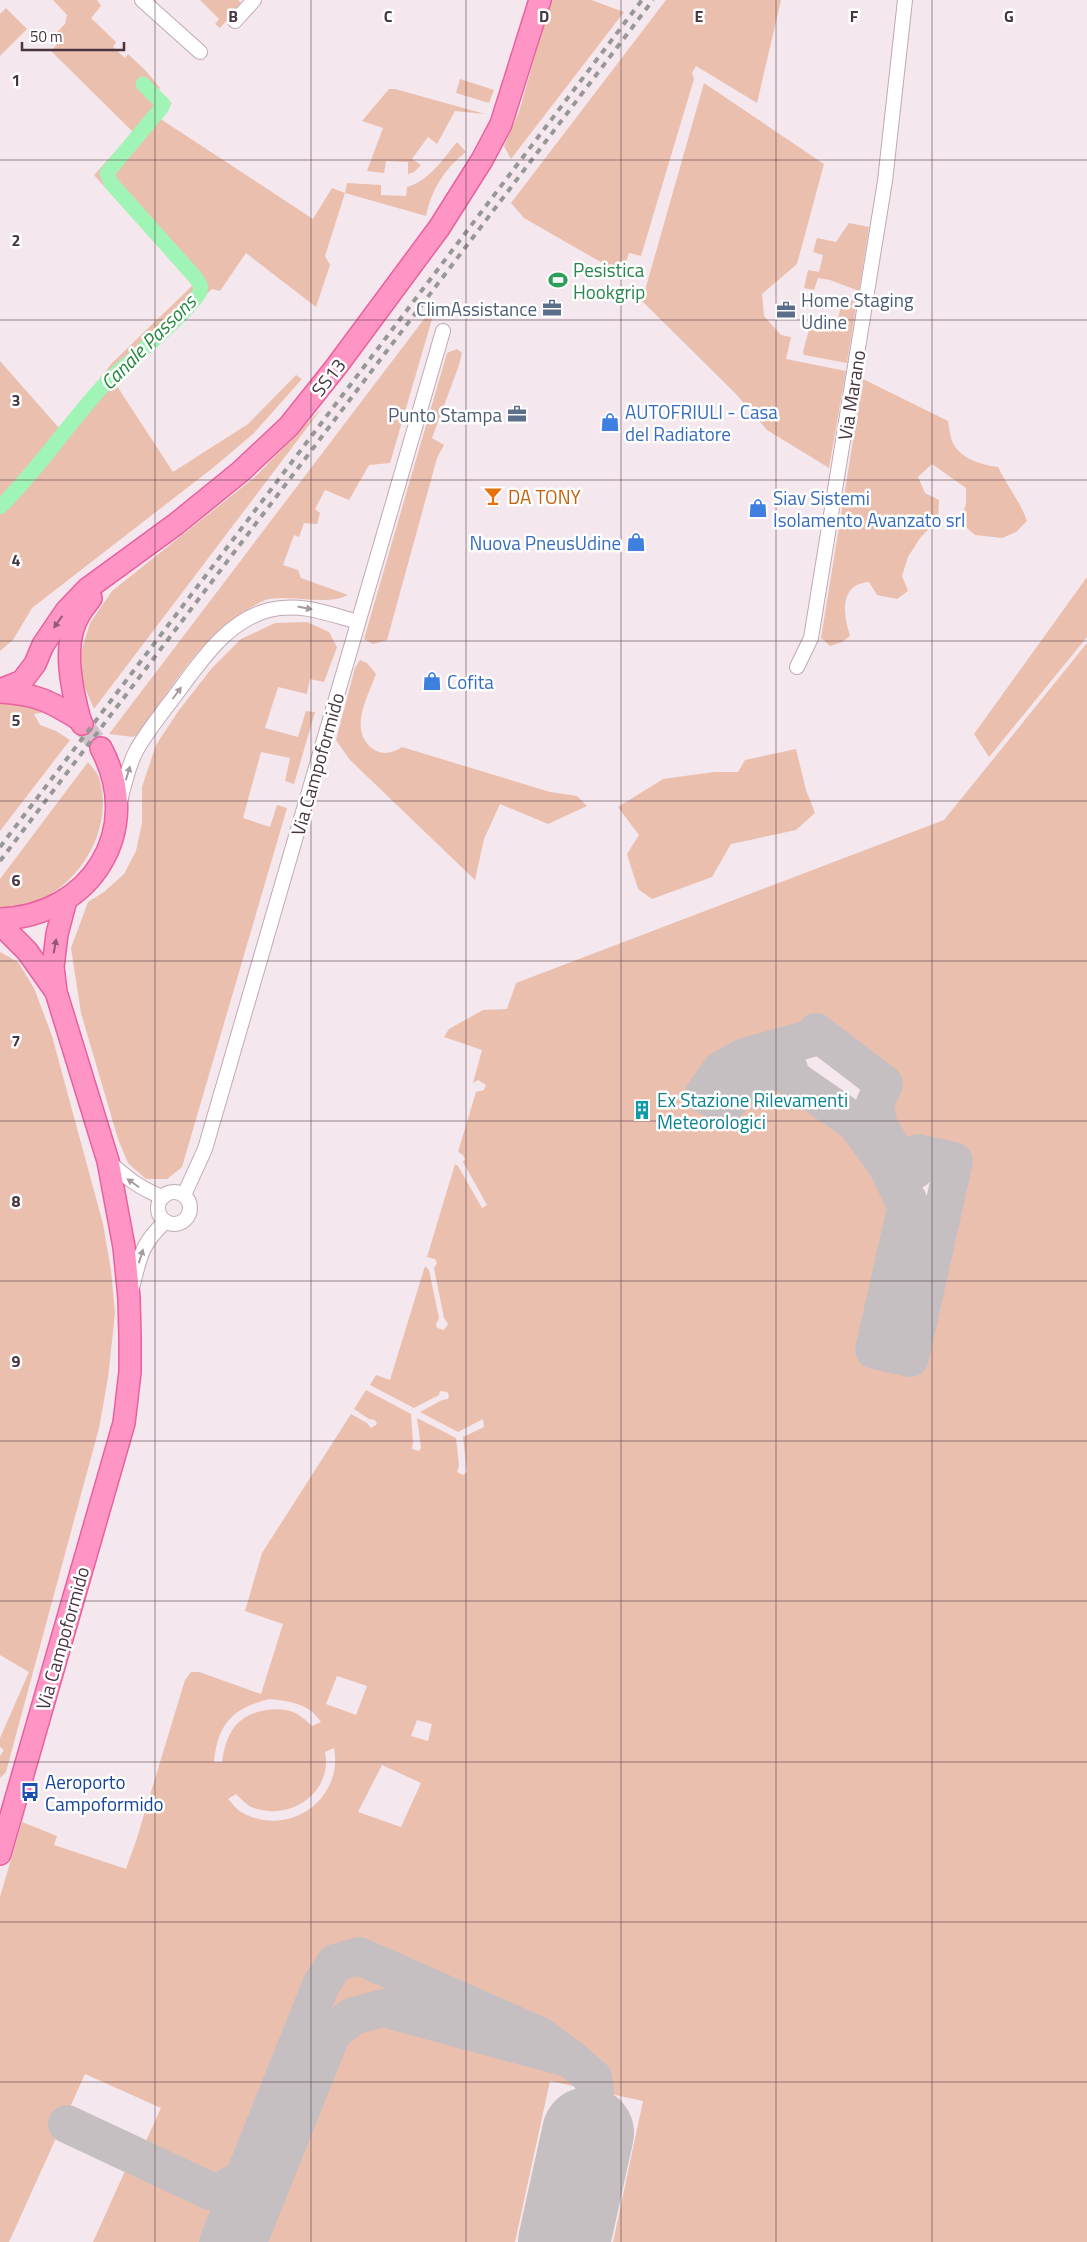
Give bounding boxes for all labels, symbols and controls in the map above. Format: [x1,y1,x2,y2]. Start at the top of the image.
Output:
text: B [228,4,238,28]
text: C [384,4,393,28]
text: D [539,4,549,28]
text: E [695,4,704,28]
text: F [850,4,859,28]
text: G [1004,4,1014,28]
scale bar [22,20,125,52]
text: 50 m [30,25,63,48]
text: 1 [12,68,20,92]
text: 2 [12,228,20,252]
place label: Pesistica Hookgrip [573,255,645,306]
sports icon: Pesistica Hookgrip [547,269,569,291]
place label: Home Staging Udine [801,285,914,336]
water label: Canale Passons [93,286,204,397]
place label: ClimAssistance [416,294,537,323]
office icon: ClimAssistance [541,297,563,319]
office icon: Home Staging Udine [775,299,797,321]
street label: Via Marano [830,348,872,442]
street label: SS13 [304,352,352,402]
text: 3 [12,388,20,412]
place label: AUTOFRIULI - Casa del Radiatore [625,397,778,448]
place label: Punto Stampa [388,400,502,429]
office icon: Punto Stampa [506,403,528,425]
shop icon: AUTOFRIULI - Casa del Radiatore [599,411,621,433]
place label: DA TONY [508,482,581,511]
place label: Siav Sistemi Isolamento Avanzato srl [773,483,966,534]
bar icon: DA TONY [482,485,504,507]
shop icon: Siav Sistemi Isolamento Avanzato srl [747,497,769,519]
place label: Nuova PneusUdine [469,528,621,557]
shop icon: Nuova PneusUdine [625,531,647,553]
text: 4 [12,548,21,572]
one-way arrow [297,605,313,613]
one-way arrow [53,616,63,629]
place label: Cofita [447,667,494,696]
shop icon: Cofita [421,670,443,692]
one-way arrow [172,686,182,700]
street label: Via Campoformido [283,689,351,839]
text: 5 [12,708,21,732]
one-way arrow [124,765,132,780]
text: 6 [12,868,21,892]
one-way arrow [52,937,60,953]
text: 7 [12,1029,20,1053]
place label: Ex Stazione Rilevamenti Meteorologici [657,1085,848,1136]
building icon: Ex Stazione Rilevamenti Meteorologici [631,1099,653,1121]
one-way arrow [126,1178,140,1188]
text: 8 [12,1189,21,1213]
one-way arrow [137,1249,145,1264]
text: 9 [12,1349,21,1373]
street label: Via Campoformido [28,1563,96,1713]
place label: Aeroporto Campoformido [45,1767,164,1818]
bus stop icon: Aeroporto Campoformido [19,1781,41,1803]

